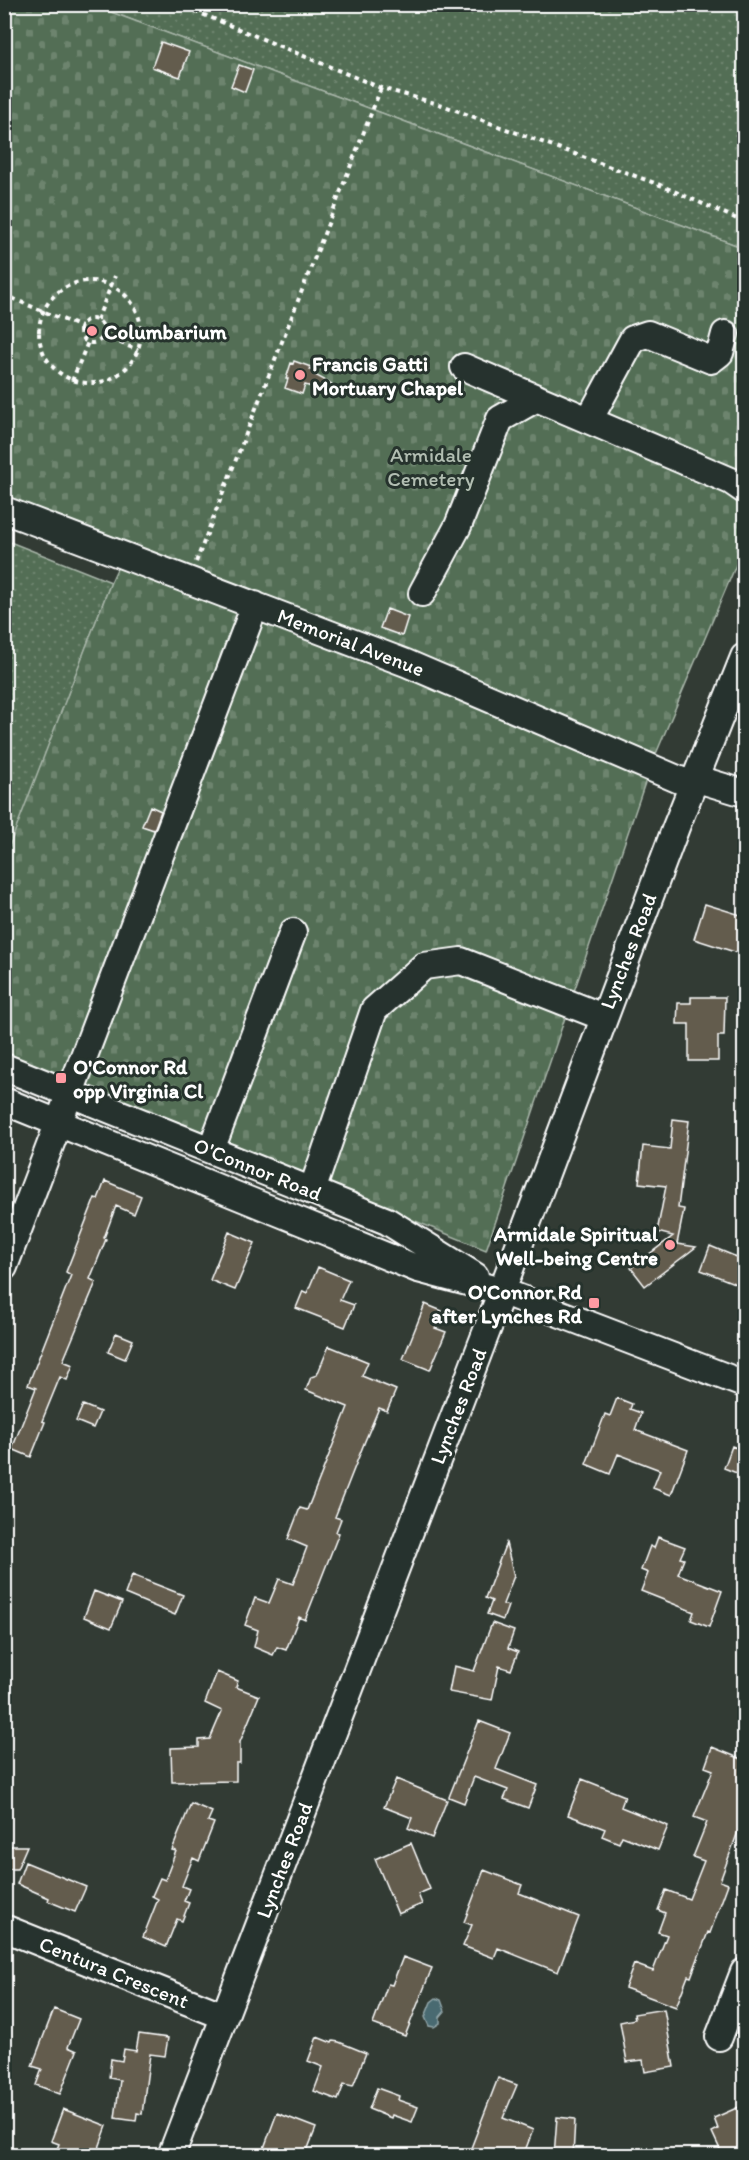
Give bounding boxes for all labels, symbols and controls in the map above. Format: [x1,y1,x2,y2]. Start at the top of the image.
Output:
place label: Columbarium [104,319,228,344]
marker: Columbarium [85,324,99,338]
place label: Francis Gatti Mortuary Chapel [312,351,464,401]
marker: Francis Gatti Mortuary Chapel [293,368,307,382]
park label: Armidale Cemetery [387,442,475,491]
street label: Memorial Avenue [274,602,428,682]
street label: Lynches Road [594,889,662,1013]
place label: O'Connor Rd opp Virginia Cl [73,1054,204,1104]
marker: O'Connor Rd opp Virginia Cl [54,1071,68,1085]
street label: O'Connor Road [190,1132,326,1206]
place label: Armidale Spiritual Well-being Centre [493,1221,659,1271]
marker: Armidale Spiritual Well-being Centre [663,1238,677,1252]
place label: O'Connor Rd after Lynches Rd [431,1279,582,1329]
marker: O'Connor Rd after Lynches Rd [587,1296,601,1310]
street label: Lynches Road [424,1344,492,1468]
street label: Lynches Road [250,1798,318,1922]
street label: Centura Crescent [35,1931,193,2013]

